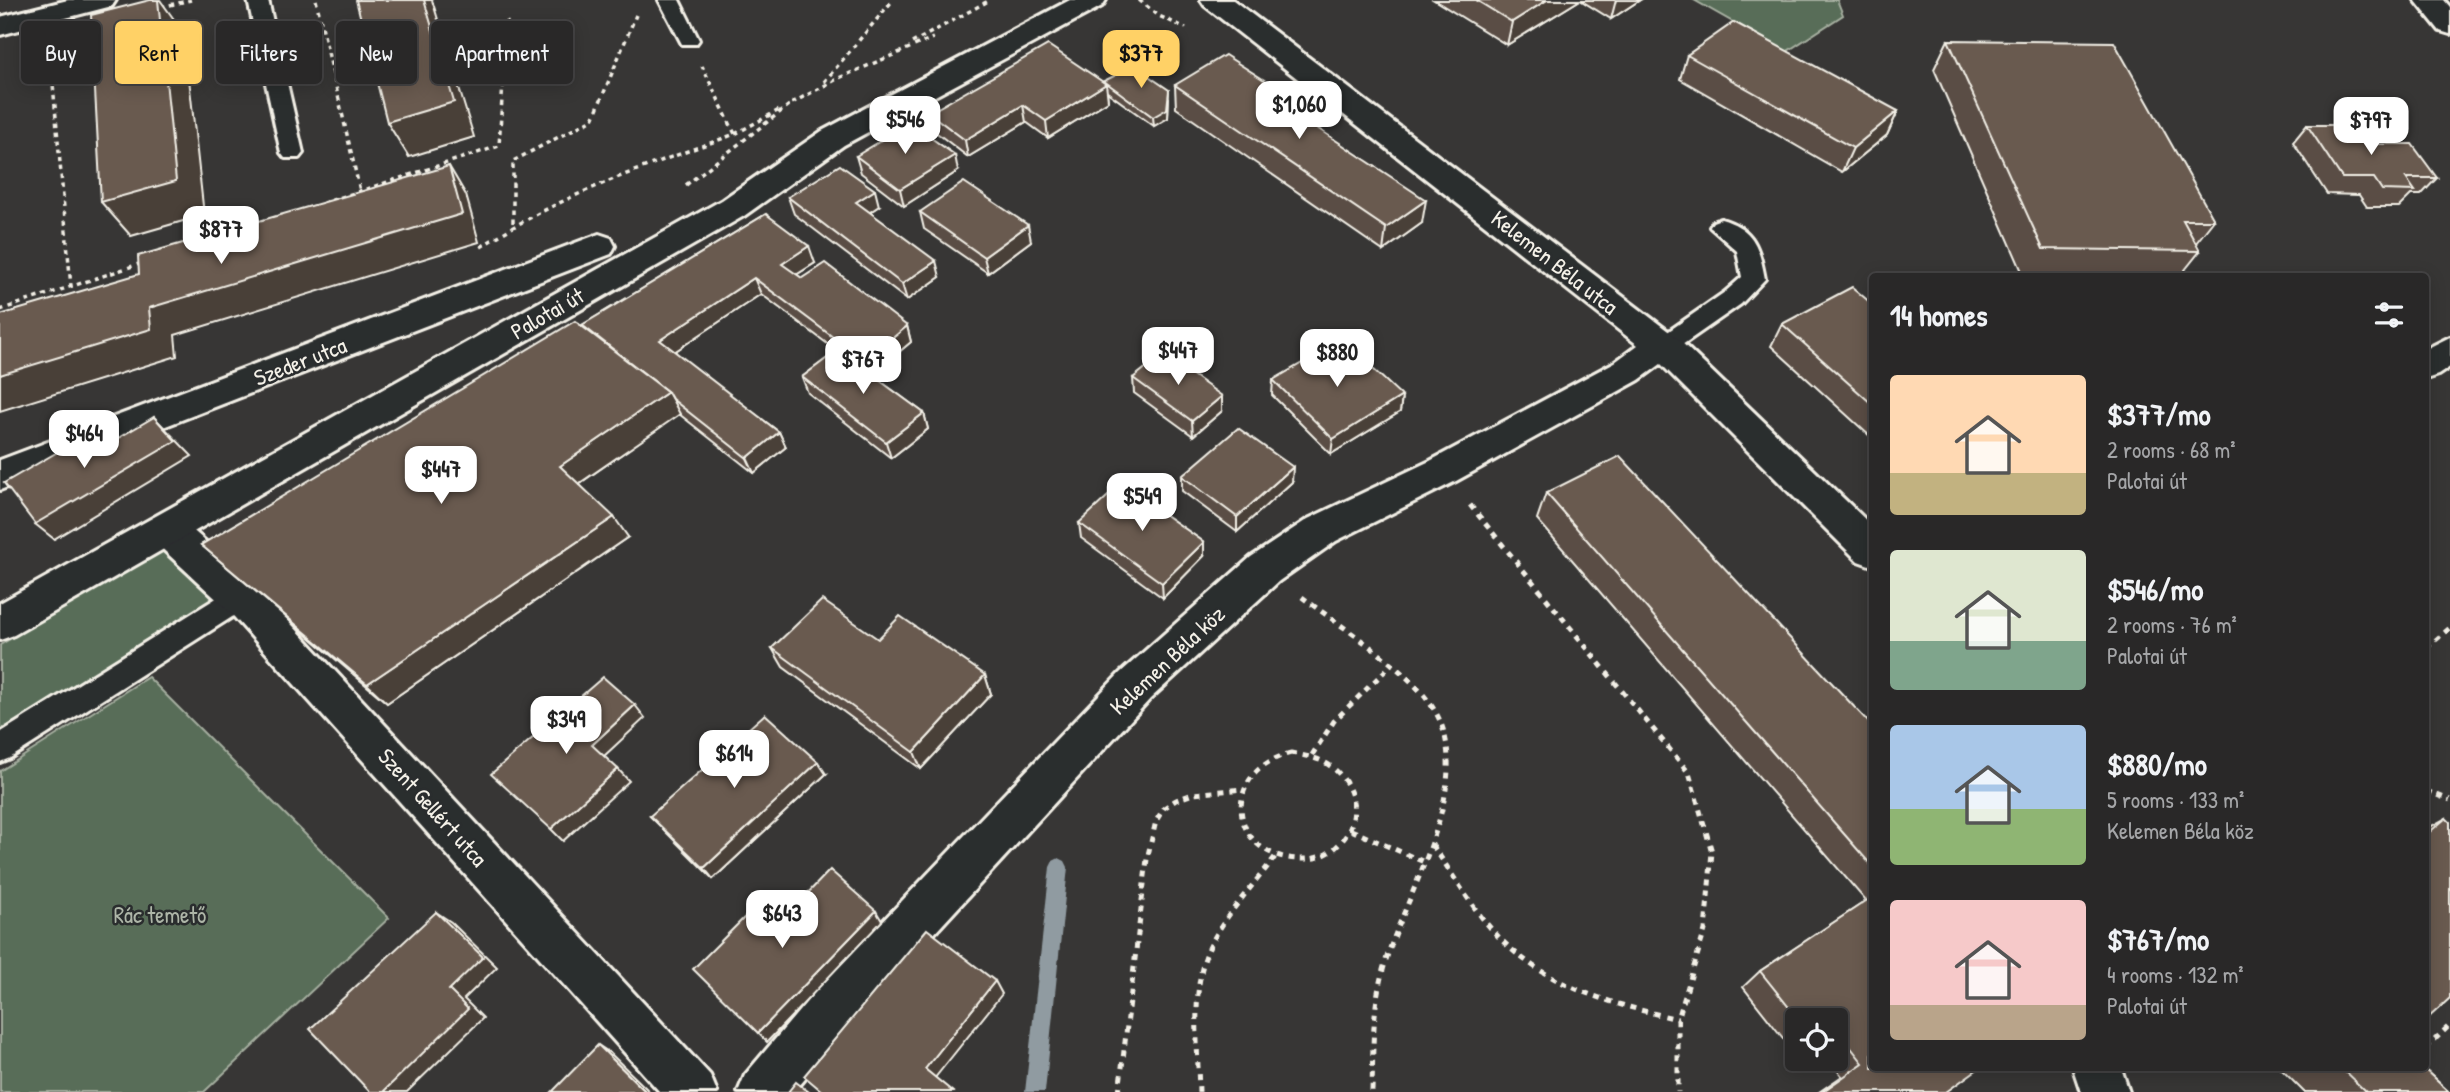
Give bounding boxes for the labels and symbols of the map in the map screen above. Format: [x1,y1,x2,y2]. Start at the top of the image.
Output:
pin: $377 [1100,31,1182,90]
pin: $1,060 [1242,82,1356,141]
pin: $546 [864,96,946,156]
pin: $797 [2330,97,2412,157]
street label: Kelemen Béla utca [1485,203,1625,321]
pin: $877 [180,206,262,266]
street label: Palotai út [505,279,590,346]
pin: $447 [1137,328,1219,387]
street label: Szeder utca [249,329,351,393]
pin: $880 [1296,330,1378,389]
pin: $767 [822,336,904,396]
pin: $464 [43,410,125,470]
pin: $447 [400,447,482,506]
pin: $549 [1101,474,1183,533]
street label: Kelemen Béla köz [1103,598,1231,721]
pin: $349 [525,696,607,756]
pin: $614 [693,730,775,790]
street label: Szent Gellért utca [371,741,495,873]
pin: $643 [741,890,823,950]
park label: Rác temető [114,899,206,930]

